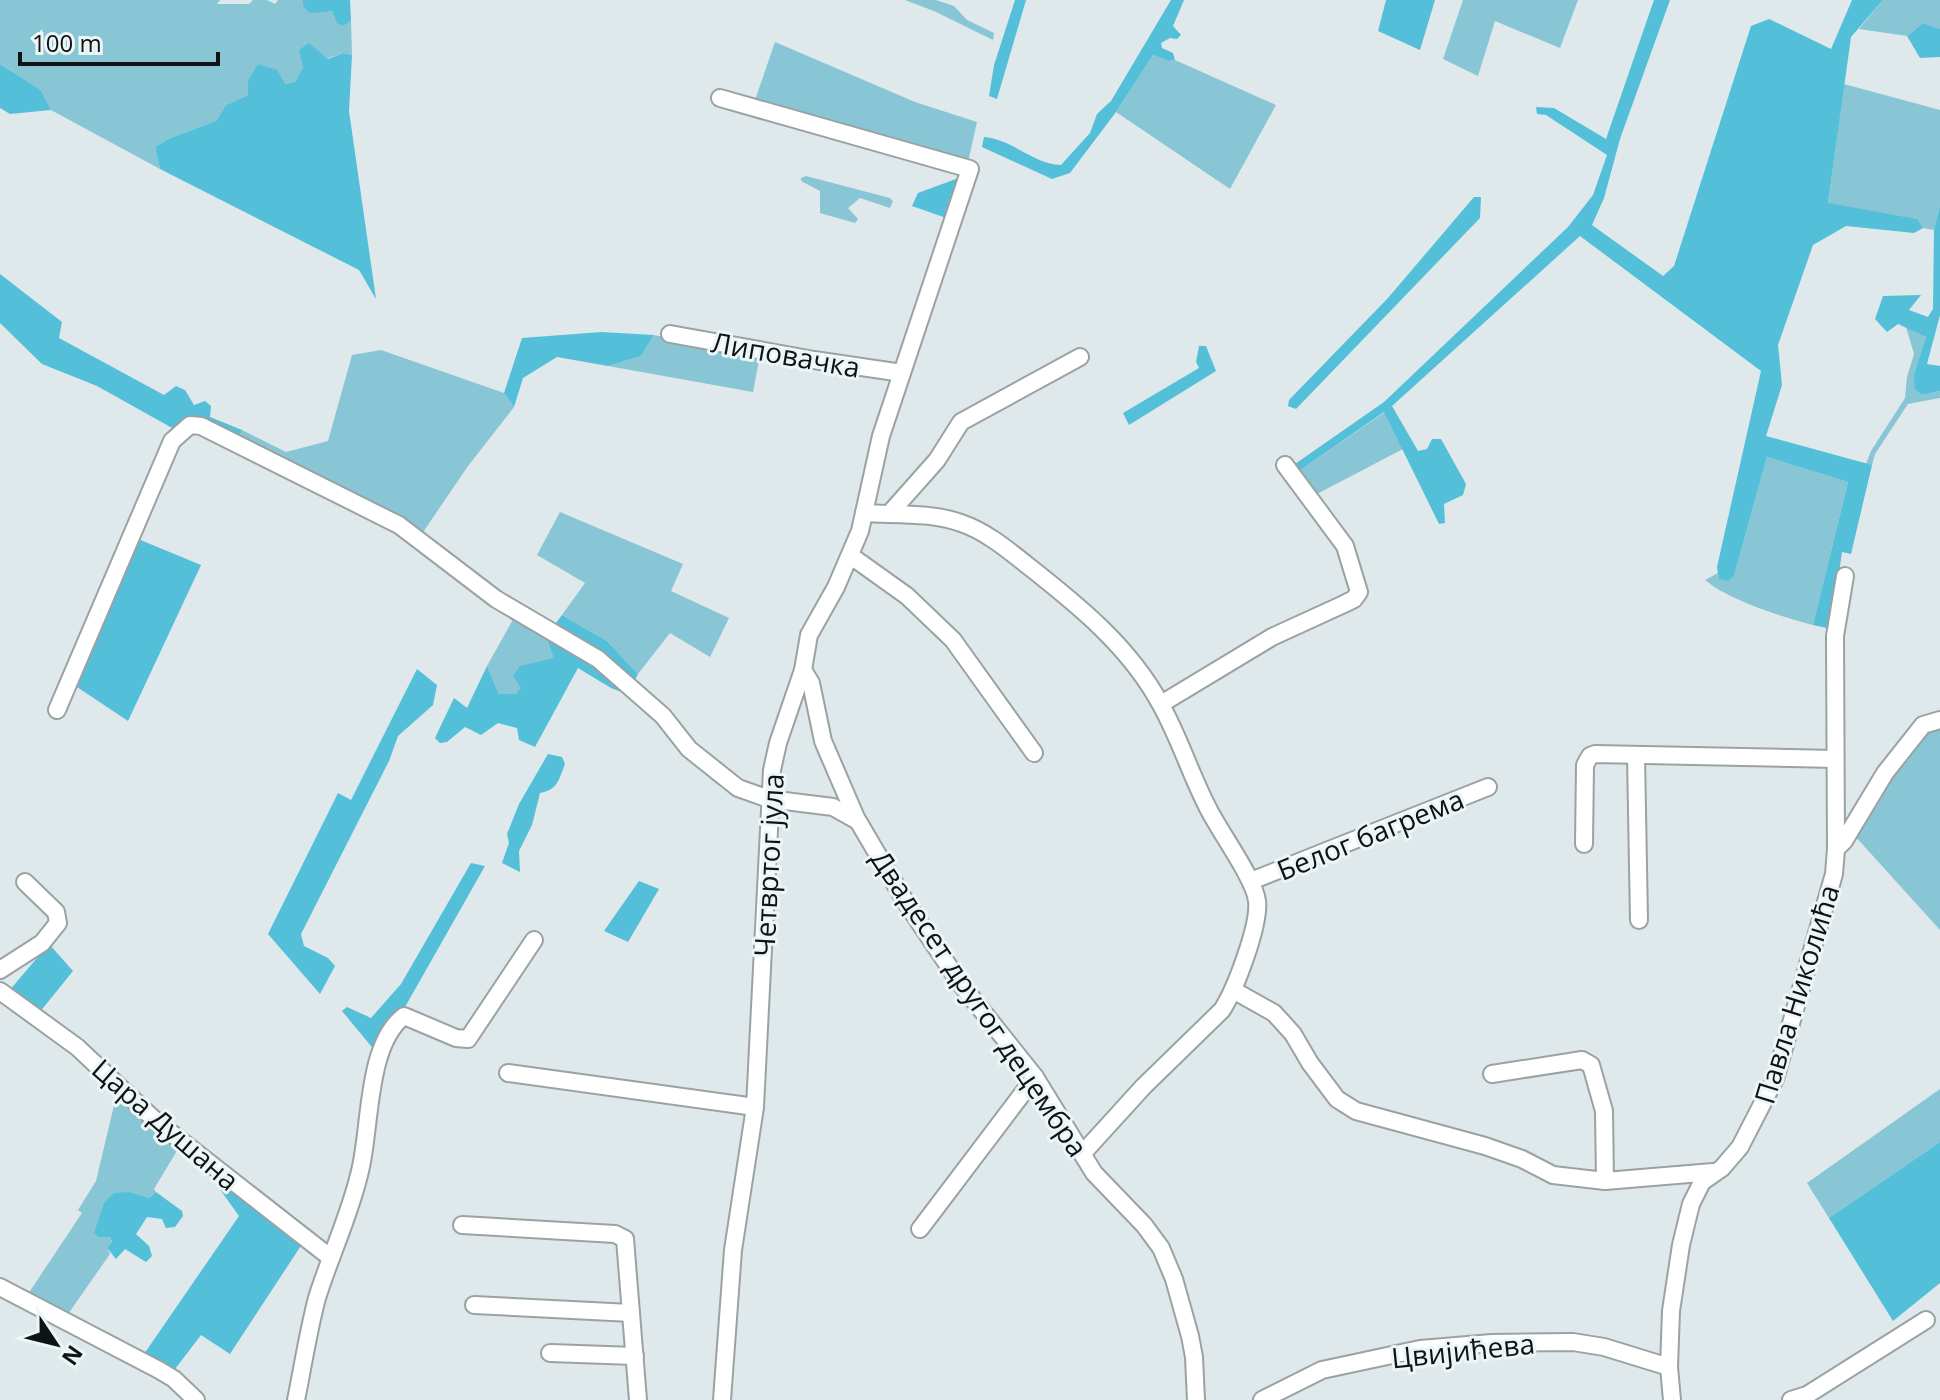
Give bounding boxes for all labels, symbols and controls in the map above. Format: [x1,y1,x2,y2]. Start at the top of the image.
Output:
scale bar [20,16,218,66]
text: 100 m [32,26,102,59]
street label: Липовачка [709,322,863,386]
street label: Четвртог јула [744,772,792,958]
street label: Белог багрема [1271,779,1469,889]
street label: Двадесет другог децембра [863,842,1097,1164]
street label: Павла Николића [1745,880,1847,1108]
street label: Цара Душана [84,1050,248,1198]
north arrow [16,1304,96,1384]
street label: Цвијићева [1389,1324,1537,1376]
text: N [56,1340,91,1372]

